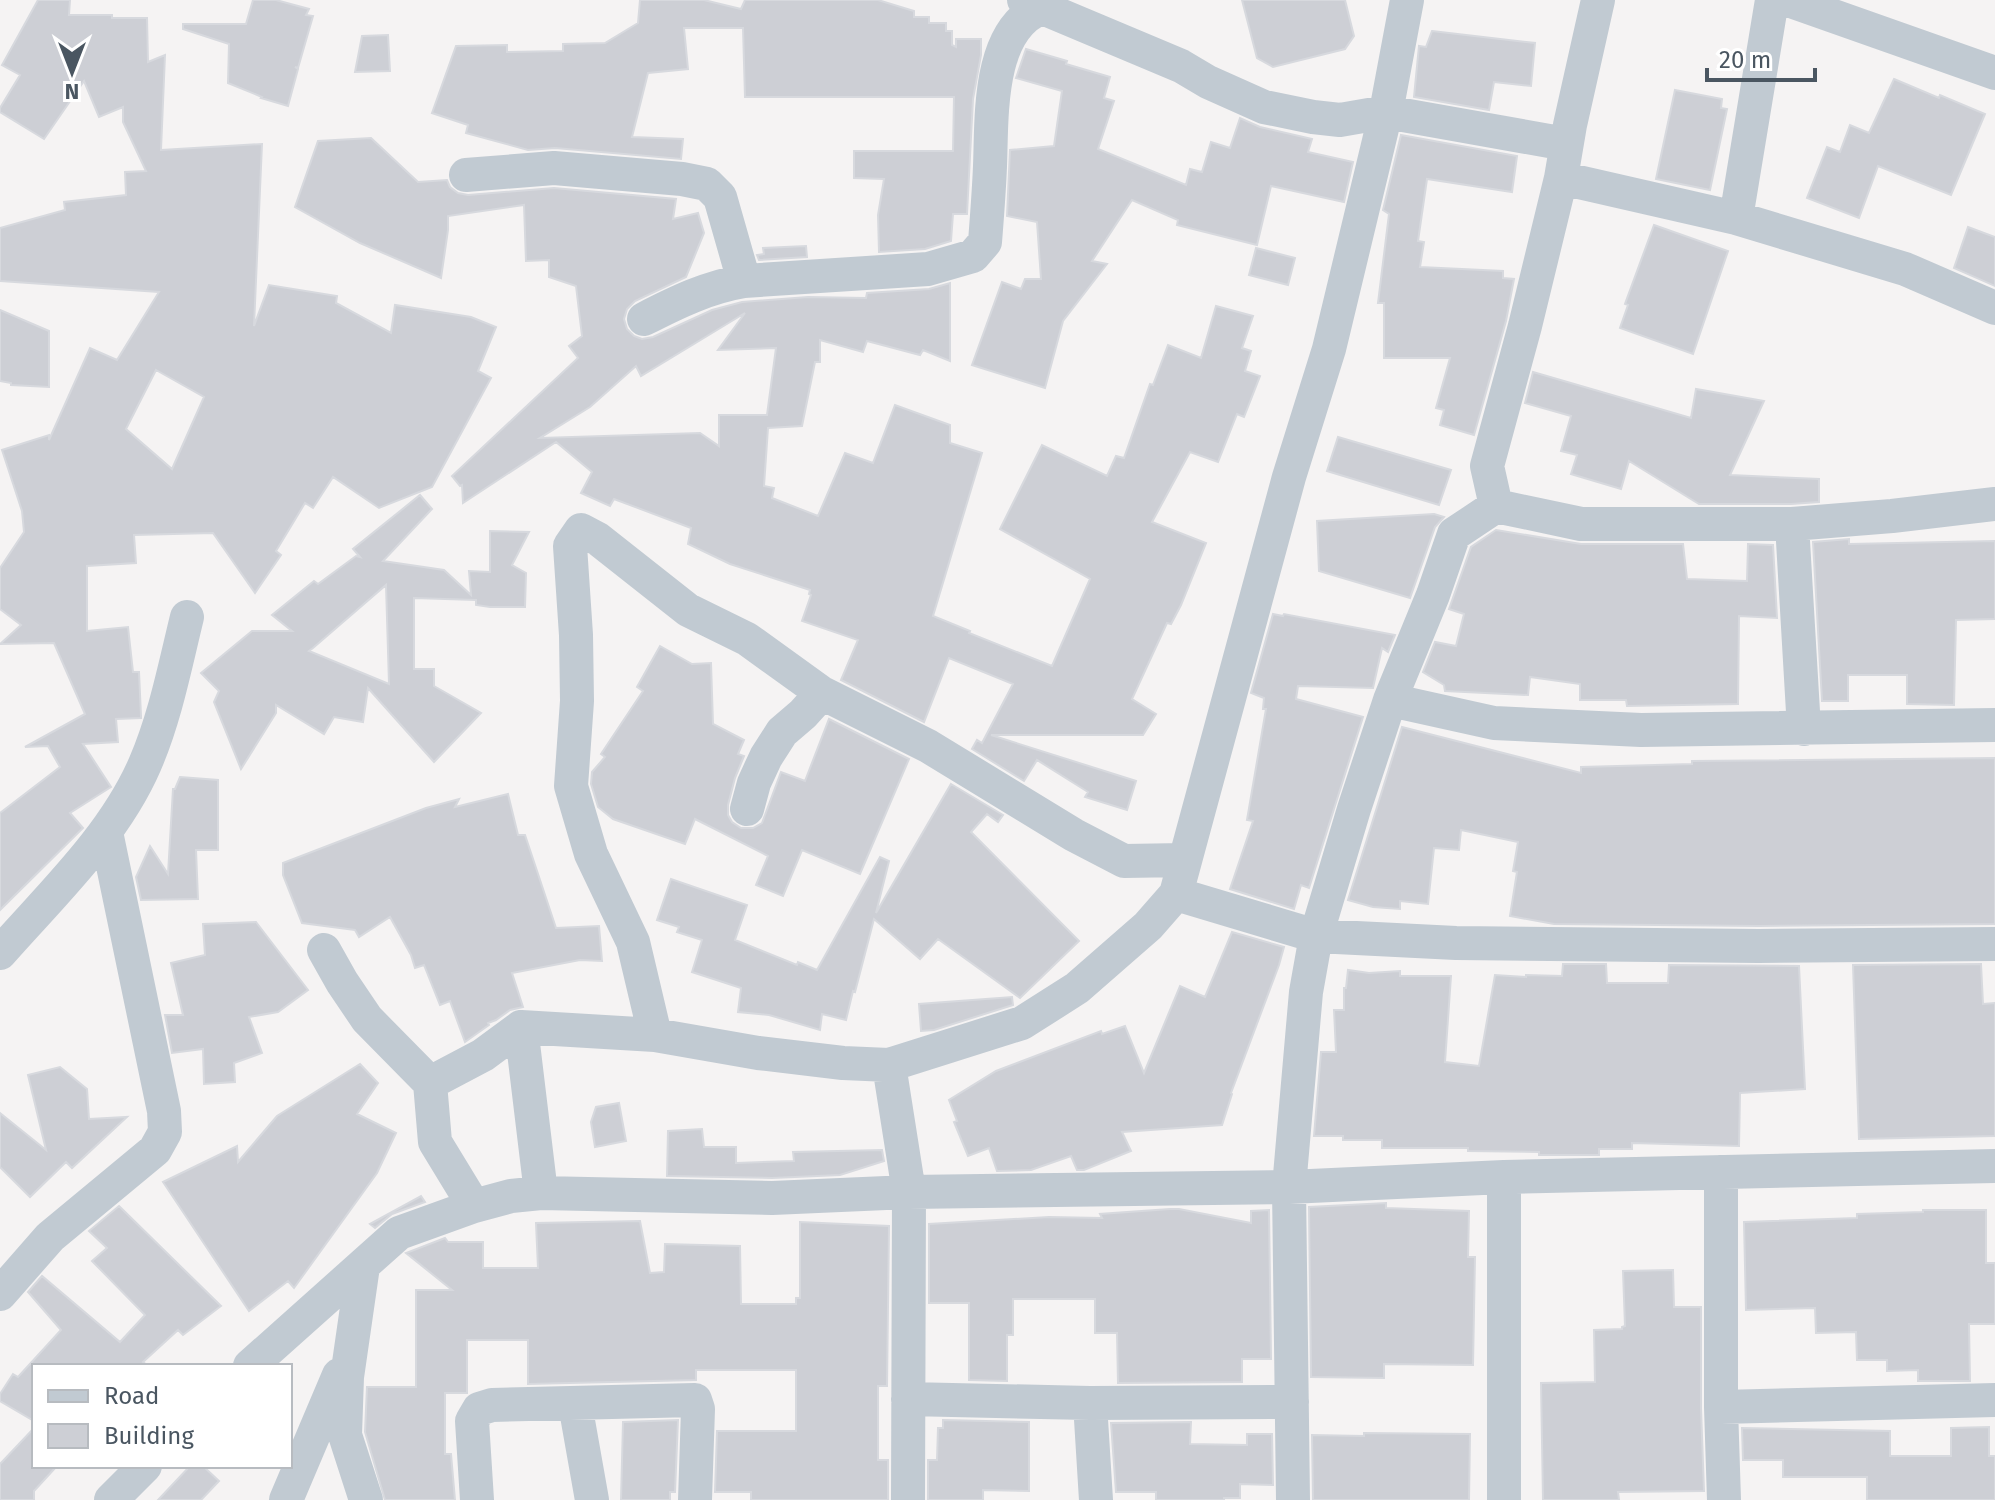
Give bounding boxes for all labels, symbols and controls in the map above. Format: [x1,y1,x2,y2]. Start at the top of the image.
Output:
north arrow [32,32,112,112]
scale bar [1707,32,1815,82]
text: 20 m [1719,46,1771,74]
text: N [65,78,79,105]
legend [32,1364,292,1468]
text: Road [104,1382,159,1410]
text: Building [104,1422,194,1450]

